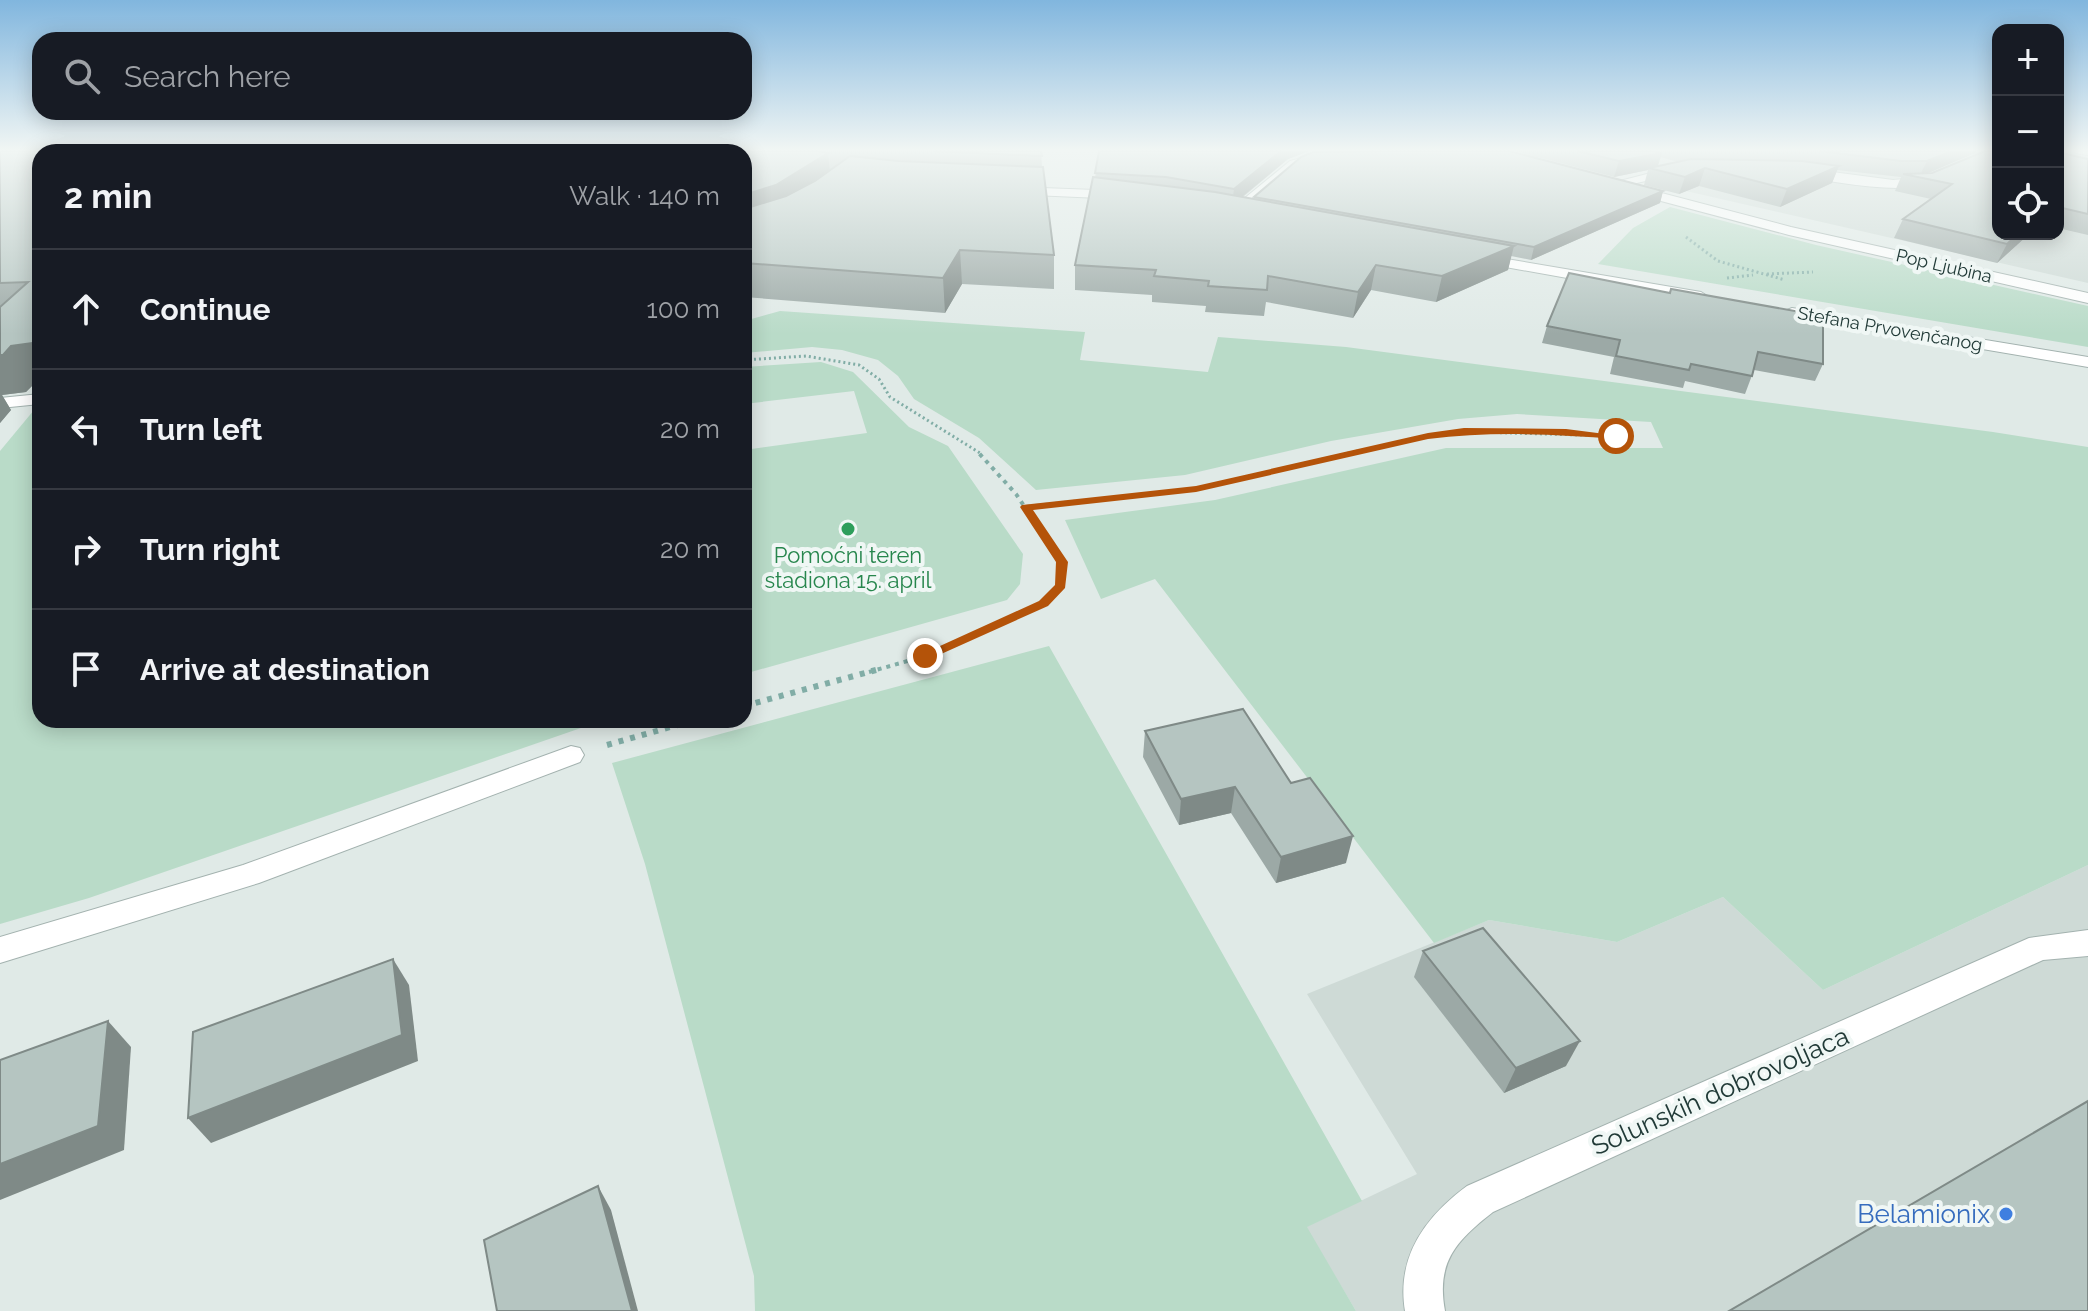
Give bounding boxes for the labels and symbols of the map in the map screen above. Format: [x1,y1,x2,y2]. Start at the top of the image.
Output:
street label: Pop Ljubina [1894,244,1994,287]
street label: Stefana Prvovenčanog [1796,302,1984,355]
route start [1598,418,1634,454]
marker: Pomoćni teren stadiona 15. april [839,520,857,538]
place label: Pomoćni teren stadiona 15. april [764,542,932,593]
route end [907,638,943,674]
street label: Solunskih dobrovoljaca [1587,1021,1853,1161]
place label: Belamionix [1857,1199,1990,1229]
marker: Belamionix [1997,1205,2015,1223]

